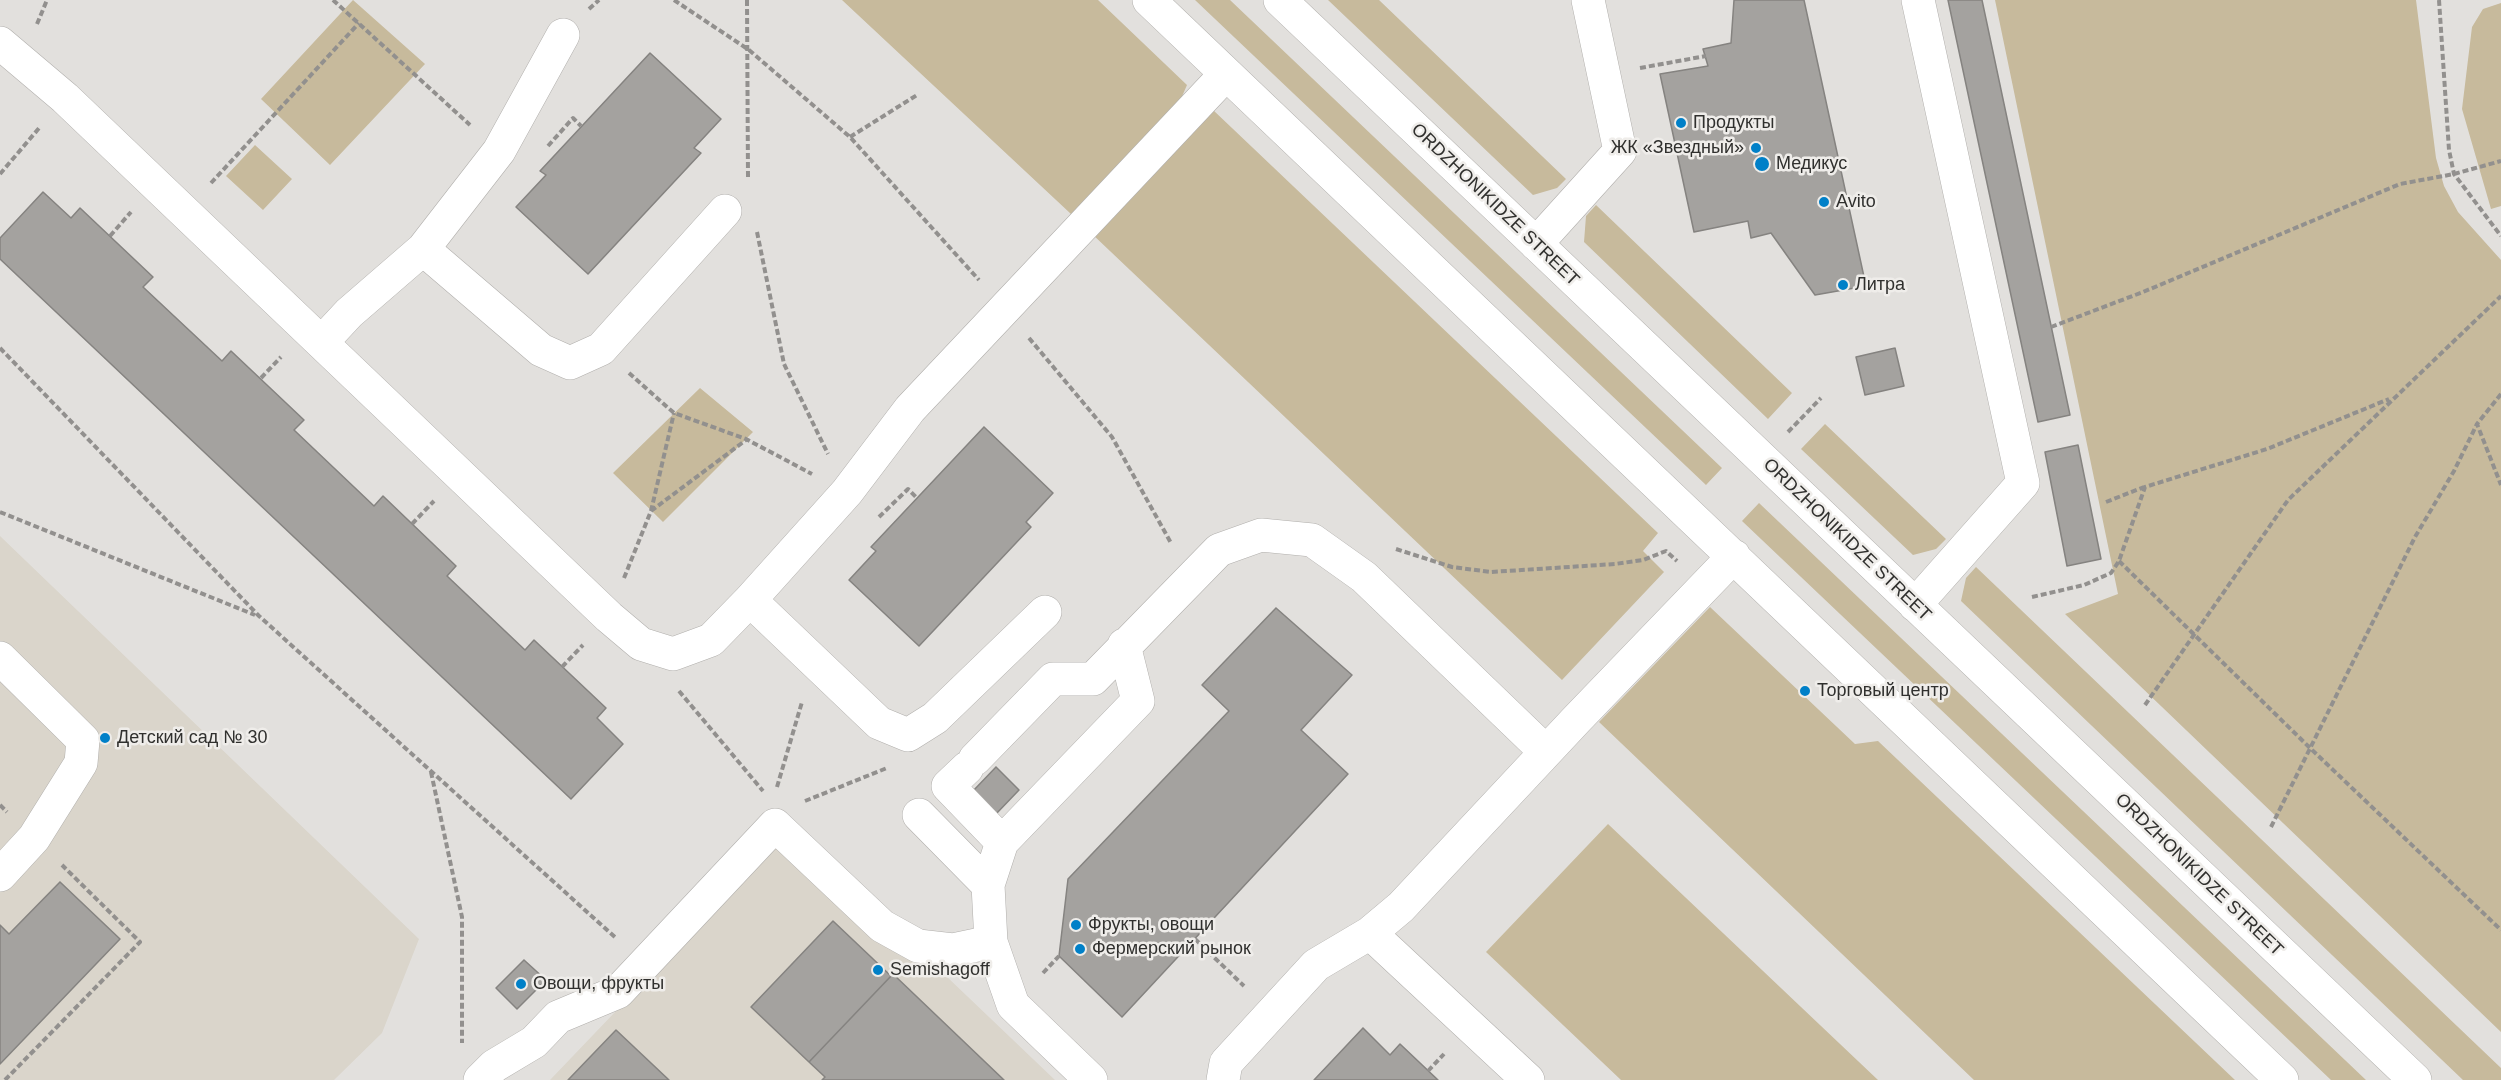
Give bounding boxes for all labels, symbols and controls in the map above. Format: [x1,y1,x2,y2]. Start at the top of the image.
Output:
place label: Продукты [1693,112,1774,134]
marker: Продукты [1674,116,1688,130]
street label: ORDZHONIKIDZE STREET [1407,119,1583,291]
place label: ЖК «Звездный» [1611,137,1744,159]
marker: ЖК «Звездный» [1749,141,1763,155]
place label: Медикус [1776,153,1847,175]
marker: Медикус [1753,155,1771,173]
place label: Avito [1836,191,1876,213]
marker: Avito [1817,195,1831,209]
place label: Литра [1855,274,1905,296]
marker: Литра [1836,278,1850,292]
street label: ORDZHONIKIDZE STREET [1759,454,1935,626]
place label: Торговый центр [1817,680,1949,702]
marker: Торговый центр [1798,684,1812,698]
place label: Детский сад № 30 [117,727,267,749]
marker: Детский сад № 30 [98,731,112,745]
street label: ORDZHONIKIDZE STREET [2111,789,2287,961]
place label: Фрукты, овощи [1088,914,1214,936]
marker: Фрукты, овощи [1069,918,1083,932]
place label: Фермерский рынок [1092,938,1251,960]
marker: Фермерский рынок [1073,942,1087,956]
place label: Semishagoff [890,959,990,981]
marker: Semishagoff [871,963,885,977]
place label: Овощи, фрукты [533,973,664,995]
marker: Овощи, фрукты [514,977,528,991]

